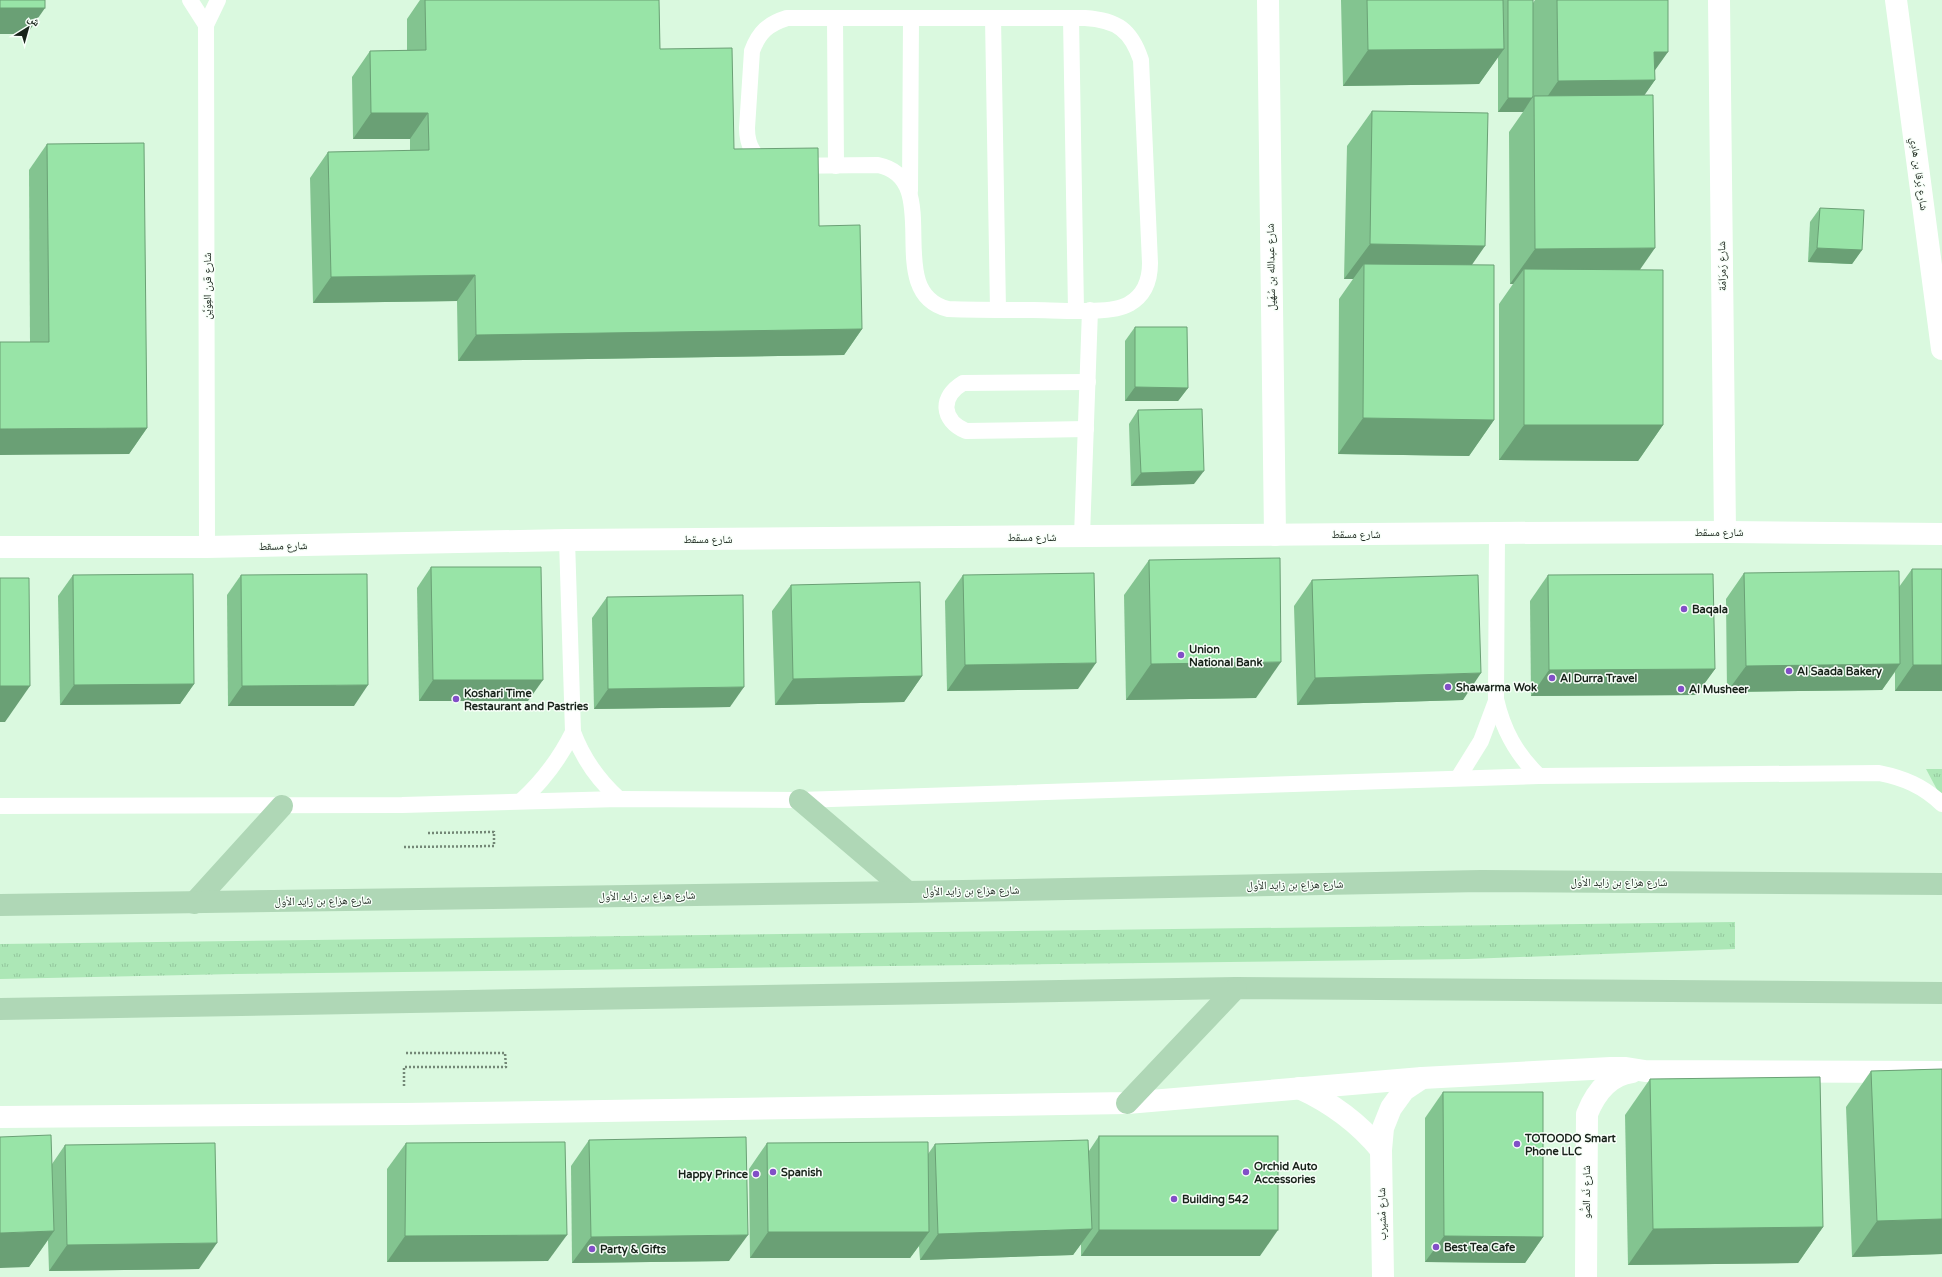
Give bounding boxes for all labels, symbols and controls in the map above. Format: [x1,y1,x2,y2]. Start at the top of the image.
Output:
north arrow [8,8,48,48]
text: ش [25,12,43,30]
street label: شارع بَرقا بن هادِي [1906,137,1931,212]
street label: شارع عبدالله بن سُهَيل [1264,223,1278,311]
street label: شارع رَمرَامَة [1715,241,1729,291]
street label: شارع قرن العِوَيَّن [201,252,214,320]
street label: شارع مسقط [1695,526,1743,539]
street label: شارع مسقط [1332,528,1380,541]
street label: شارع مسقط [1008,531,1056,544]
street label: شارع مسقط [684,533,732,546]
street label: شارع مسقط [258,539,308,553]
place label: Baqala [1692,603,1728,617]
marker: Baqala [1679,604,1689,614]
place label: Union National Bank [1189,643,1263,669]
marker: Union National Bank [1176,650,1186,660]
place label: Al Saada Bakery [1797,665,1882,679]
marker: Al Saada Bakery [1784,666,1794,676]
place label: Al Durra Travel [1560,672,1637,685]
marker: Al Durra Travel [1547,673,1557,683]
place label: Shawarma Wok [1456,681,1537,694]
marker: Shawarma Wok [1443,682,1453,692]
place label: Al Musheer [1689,683,1749,696]
marker: Al Musheer [1676,684,1686,694]
place label: Koshari Time Restaurant and Pastries [464,687,589,713]
marker: Koshari Time Restaurant and Pastries [451,694,461,704]
street label: شارع هزاع بن زايد الأول [1571,876,1667,889]
street label: شارع هزاع بن زايد الأول [1246,878,1344,892]
street label: شارع هزاع بن زايد الأول [922,884,1020,898]
street label: شارع هزاع بن زايد الأول [598,889,696,903]
street label: شارع هزاع بن زايد الأول [274,894,372,908]
place label: TOTOODO Smart Phone LLC [1524,1132,1617,1158]
marker: TOTOODO Smart Phone LLC [1512,1139,1522,1149]
place label: Orchid Auto Accessories [1254,1160,1318,1186]
street label: شارع نَد الصُّو [1579,1165,1593,1219]
place label: Spanish [781,1166,823,1180]
marker: Spanish [768,1167,778,1177]
marker: Orchid Auto Accessories [1241,1167,1251,1177]
place label: Happy Prince [678,1168,749,1182]
marker: Happy Prince [751,1169,761,1179]
street label: شارع مْشيرب [1375,1187,1389,1241]
place label: Building 542 [1182,1193,1249,1207]
marker: Building 542 [1169,1194,1179,1204]
place label: Best Tea Cafe [1444,1241,1516,1254]
marker: Best Tea Cafe [1431,1242,1441,1252]
place label: Party & Gifts [600,1243,667,1257]
marker: Party & Gifts [587,1244,597,1254]

